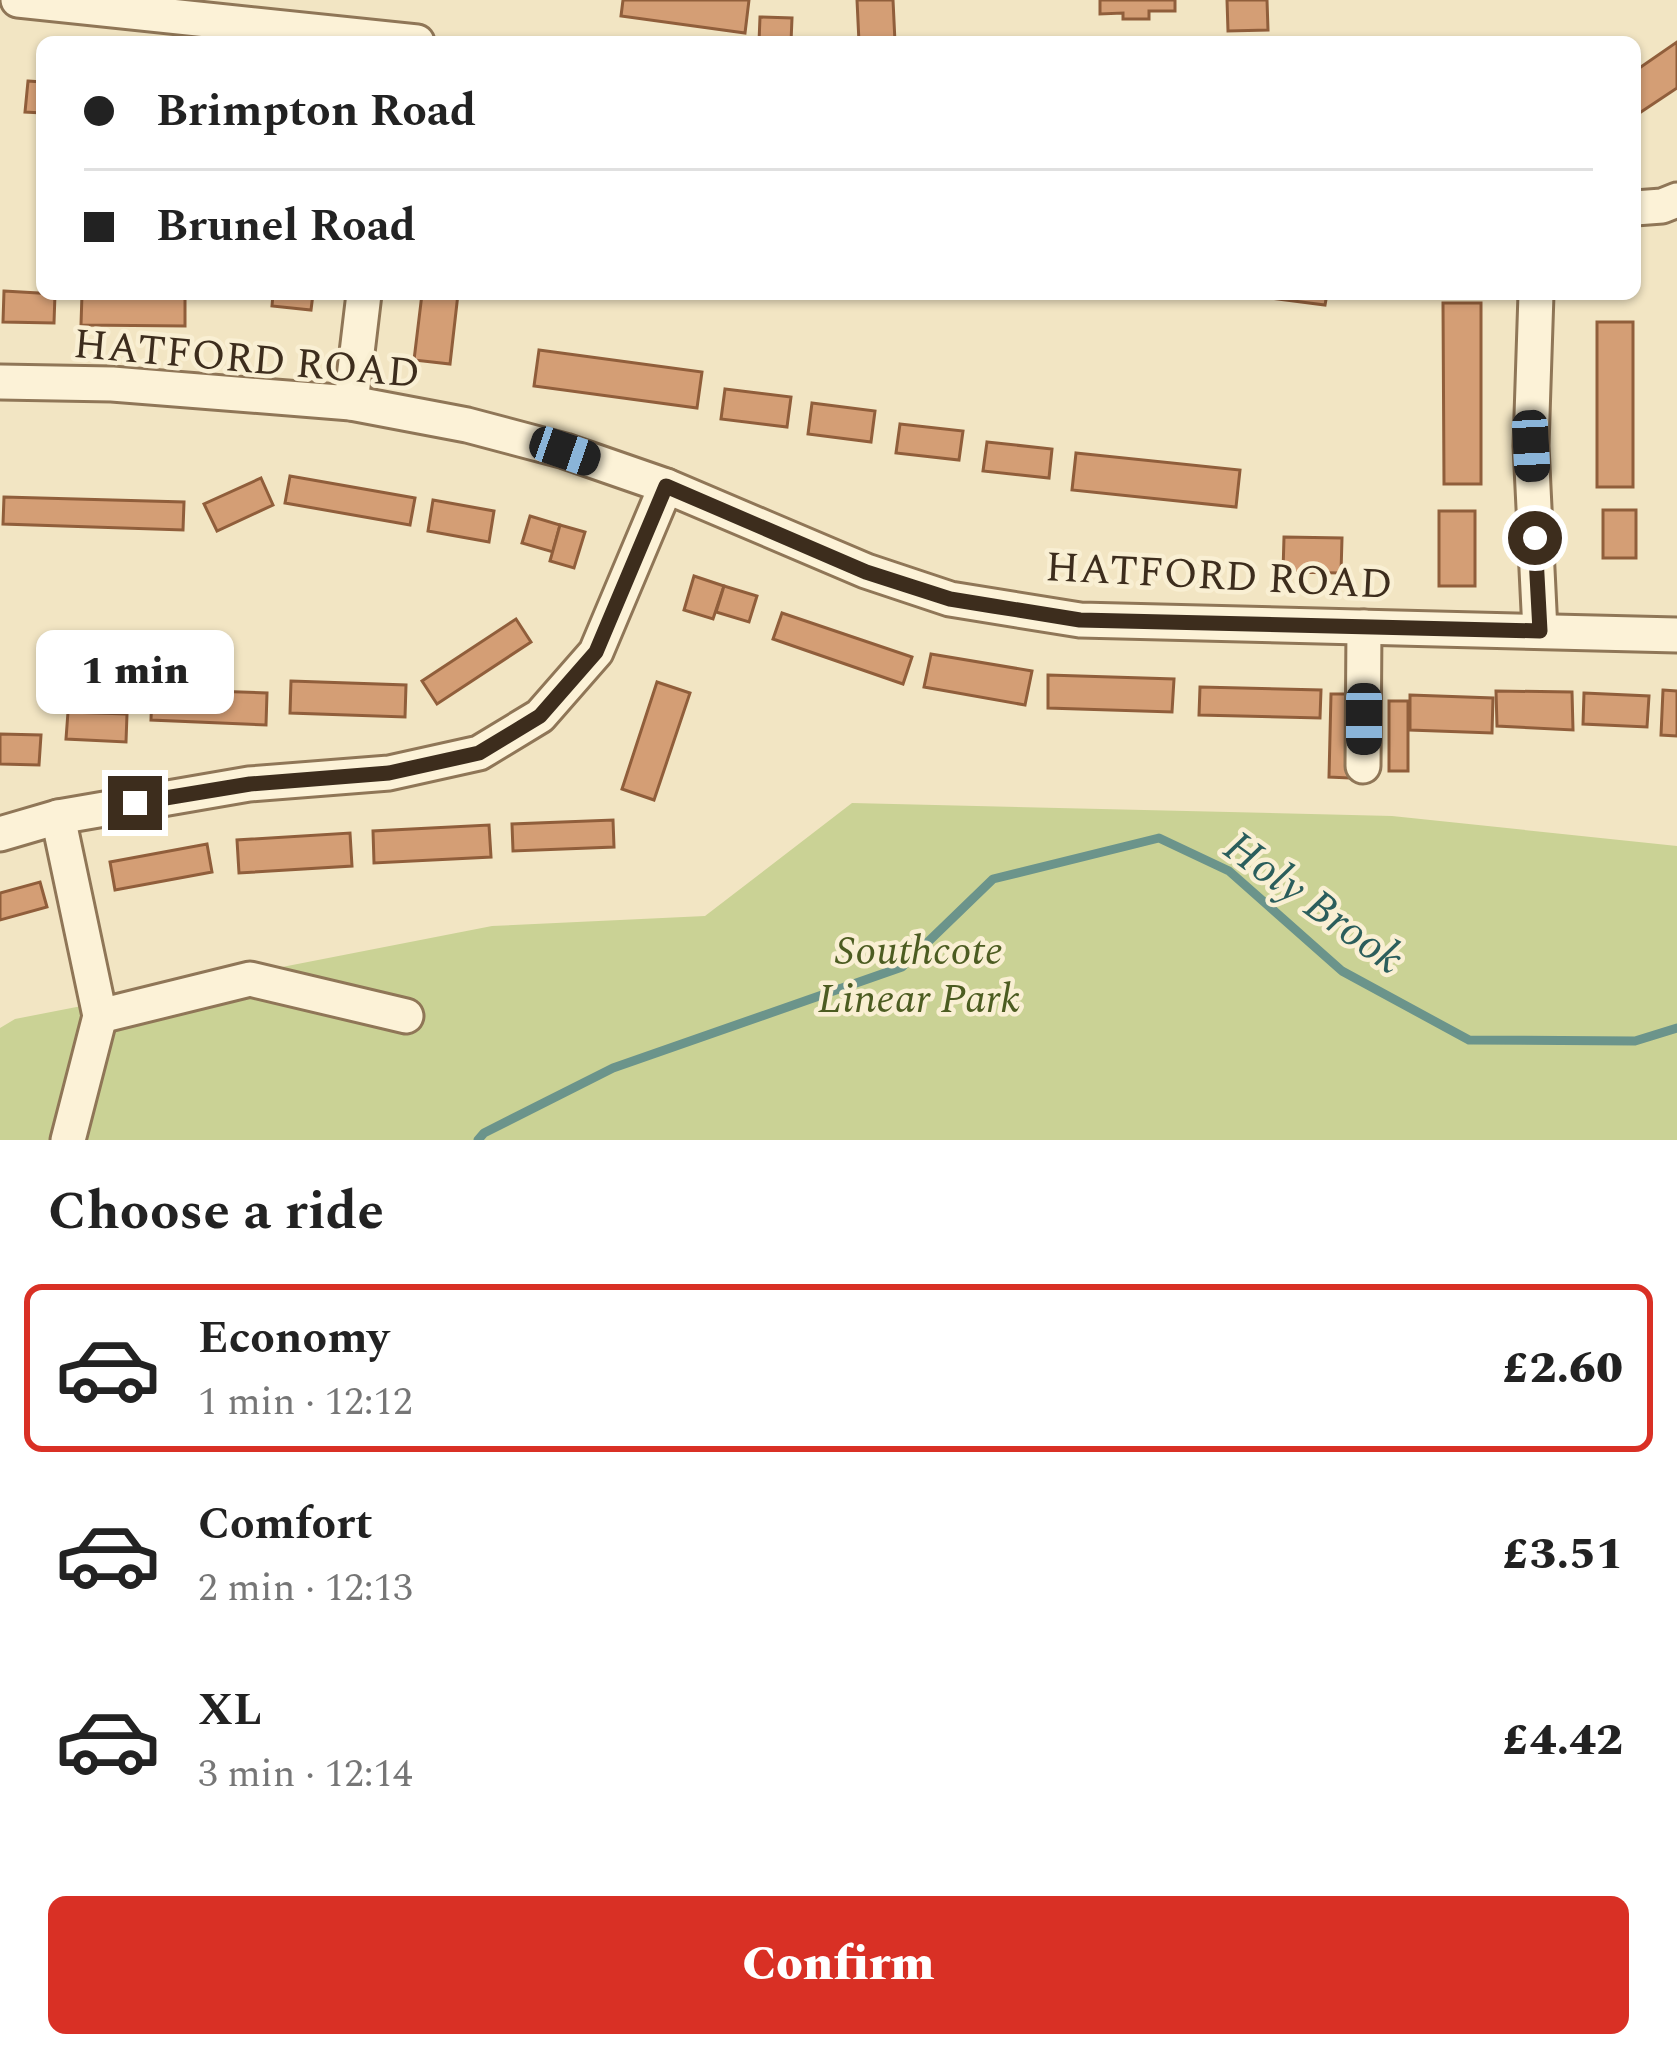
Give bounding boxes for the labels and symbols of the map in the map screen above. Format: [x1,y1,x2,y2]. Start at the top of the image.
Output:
street label: HATFORD ROAD [71,313,423,406]
car [1511,409,1551,483]
car [525,422,605,480]
route start [1508,511,1562,565]
street label: HATFORD ROAD [1044,536,1394,617]
callout: 1 min [36,629,234,713]
car [1346,683,1382,755]
route end [108,776,162,830]
water label: Holy Brook [1209,814,1418,992]
park label: Southcote Linear Park [818,920,1020,1031]

